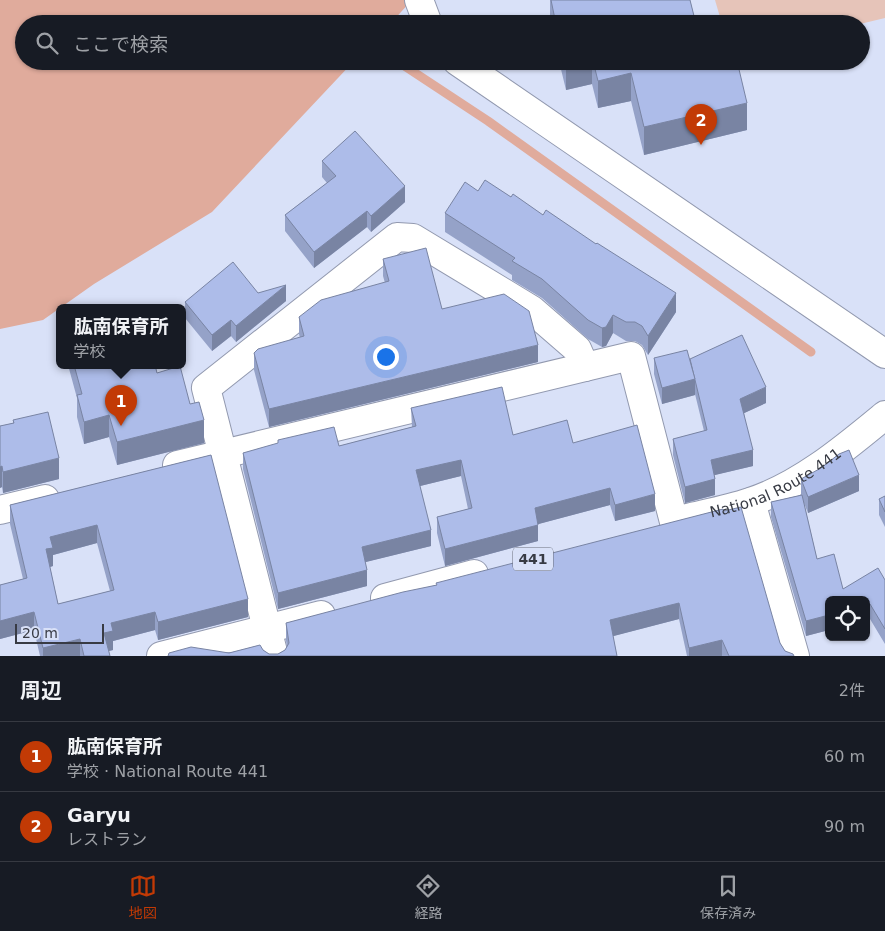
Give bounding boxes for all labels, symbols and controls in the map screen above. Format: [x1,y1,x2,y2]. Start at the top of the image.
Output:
search box [15,15,870,70]
icon: search [33,29,61,57]
text: ここで検索 [73,33,168,55]
pin: 2 [685,104,717,145]
popup [56,304,186,369]
text: 肱南保育所 [73,315,169,337]
text: 学校 [73,342,106,361]
your location [373,344,399,370]
pin: 1 [105,385,137,426]
street label: National Route 441 [708,444,845,521]
road number: 441 [513,548,553,570]
map controls [825,596,870,641]
button: locate [825,596,870,641]
scale bar [15,621,104,644]
text: 20 m [22,625,58,641]
text: 周辺 [20,679,62,703]
text: 2件 [839,681,865,700]
text: 肱南保育所 [67,735,162,757]
text: 1 [30,747,42,766]
text: 60 m [824,747,865,766]
text: 学校 · National Route 441 [67,762,268,781]
text: Garyu [67,804,131,826]
text: 2 [30,817,42,836]
text: 90 m [824,817,865,836]
text: レストラン [67,830,147,849]
tab: 地図 [129,872,157,922]
tab: 経路 [414,872,442,922]
tab: 保存済み [700,872,756,922]

